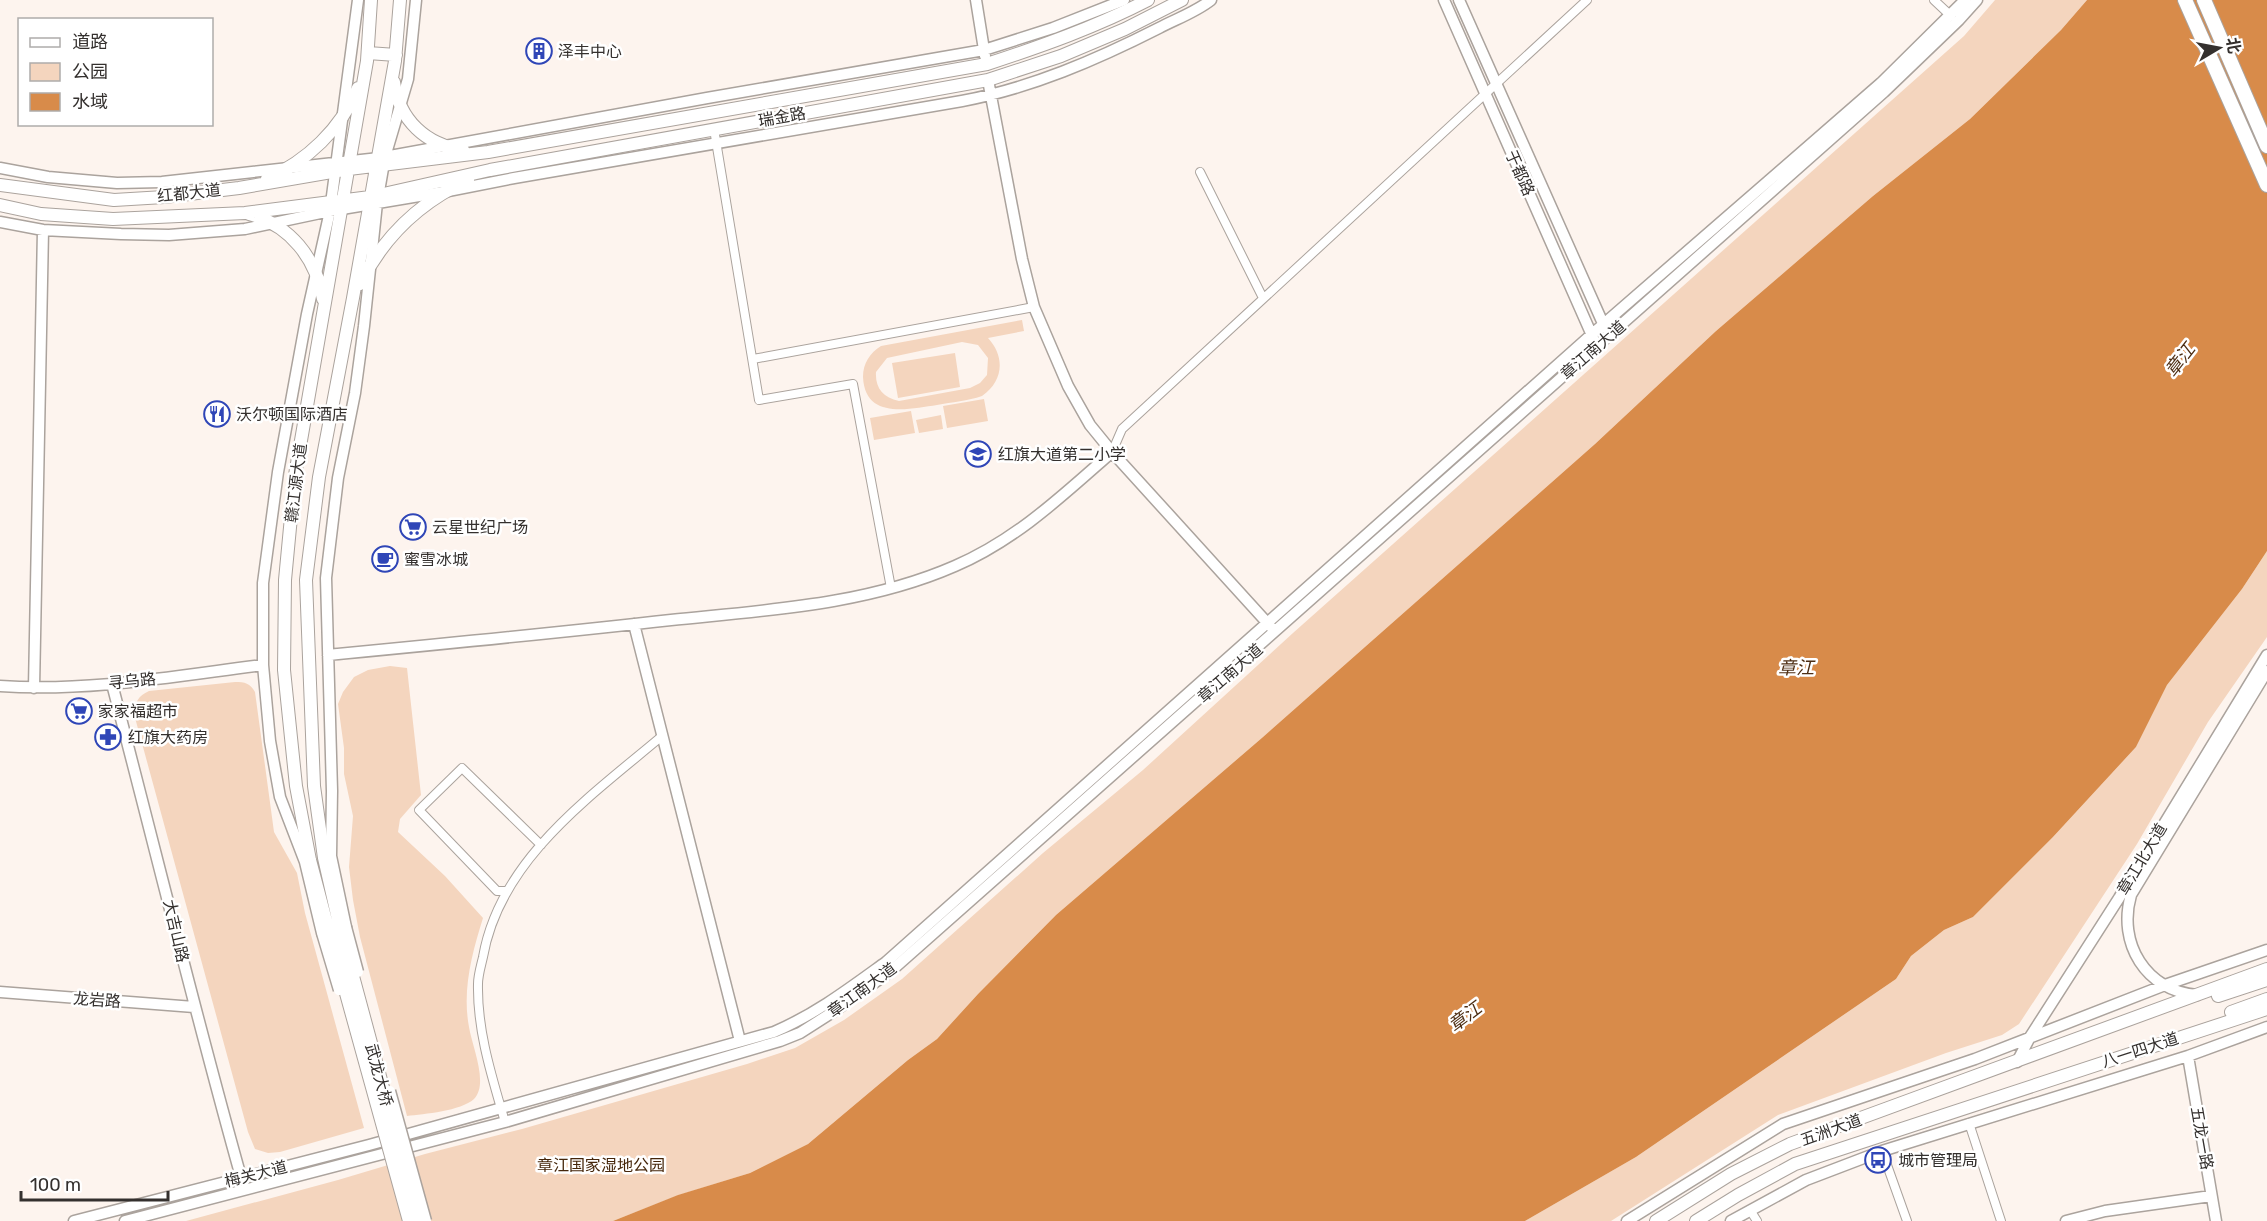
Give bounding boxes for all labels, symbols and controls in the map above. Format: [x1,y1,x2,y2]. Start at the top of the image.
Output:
legend [18,18,213,126]
north arrow [2189,18,2249,78]
text: 道路 [72,31,108,53]
building icon: 泽丰中心 [524,36,554,66]
text: 北 [2223,36,2244,55]
place label: 泽丰中心 [558,42,622,61]
text: 公园 [72,61,108,83]
text: 水域 [72,91,108,113]
street label: 瑞金路 [757,103,807,131]
street label: 于都路 [1502,147,1538,199]
street label: 红都大道 [156,180,222,206]
street label: 章江南大道 [1557,317,1629,383]
water label: 章江 [2160,337,2201,381]
restaurant icon: 沃尔顿国际酒店 [202,399,232,429]
place label: 沃尔顿国际酒店 [236,405,348,424]
school or university icon: 红旗大道第二小学 [963,439,993,469]
street label: 赣江源大道 [282,442,310,524]
place label: 红旗大道第二小学 [998,445,1126,464]
supermarket icon: 云星世纪广场 [398,512,428,542]
place label: 云星世纪广场 [432,518,528,537]
cafe icon: 蜜雪冰城 [370,544,400,574]
place label: 蜜雪冰城 [404,550,468,569]
street label: 章江南大道 [1194,640,1266,706]
water label: 章江 [1778,657,1816,679]
street label: 寻乌路 [107,669,157,693]
supermarket icon: 家家福超市 [64,696,94,726]
place label: 家家福超市 [98,702,178,721]
pharmacy icon: 红旗大药房 [93,722,123,752]
place label: 红旗大药房 [128,728,208,747]
street label: 章江北大道 [2113,820,2171,898]
street label: 大吉山路 [160,898,192,964]
street label: 章江南大道 [824,959,900,1021]
street label: 龙岩路 [72,989,122,1011]
water label: 章江 [1444,996,1488,1037]
street label: 八一四大道 [2099,1029,2181,1071]
street label: 武龙大桥 [362,1042,396,1108]
street label: 五龙一路 [2187,1105,2217,1171]
street label: 五洲大道 [1798,1110,1864,1150]
bus stop icon: 城市管理局 [1863,1145,1893,1175]
place label: 城市管理局 [1898,1151,1978,1170]
park label: 章江国家湿地公园 [537,1156,665,1175]
street label: 梅关大道 [223,1157,289,1191]
scale bar [21,1164,168,1202]
text: 100 m [30,1174,81,1196]

